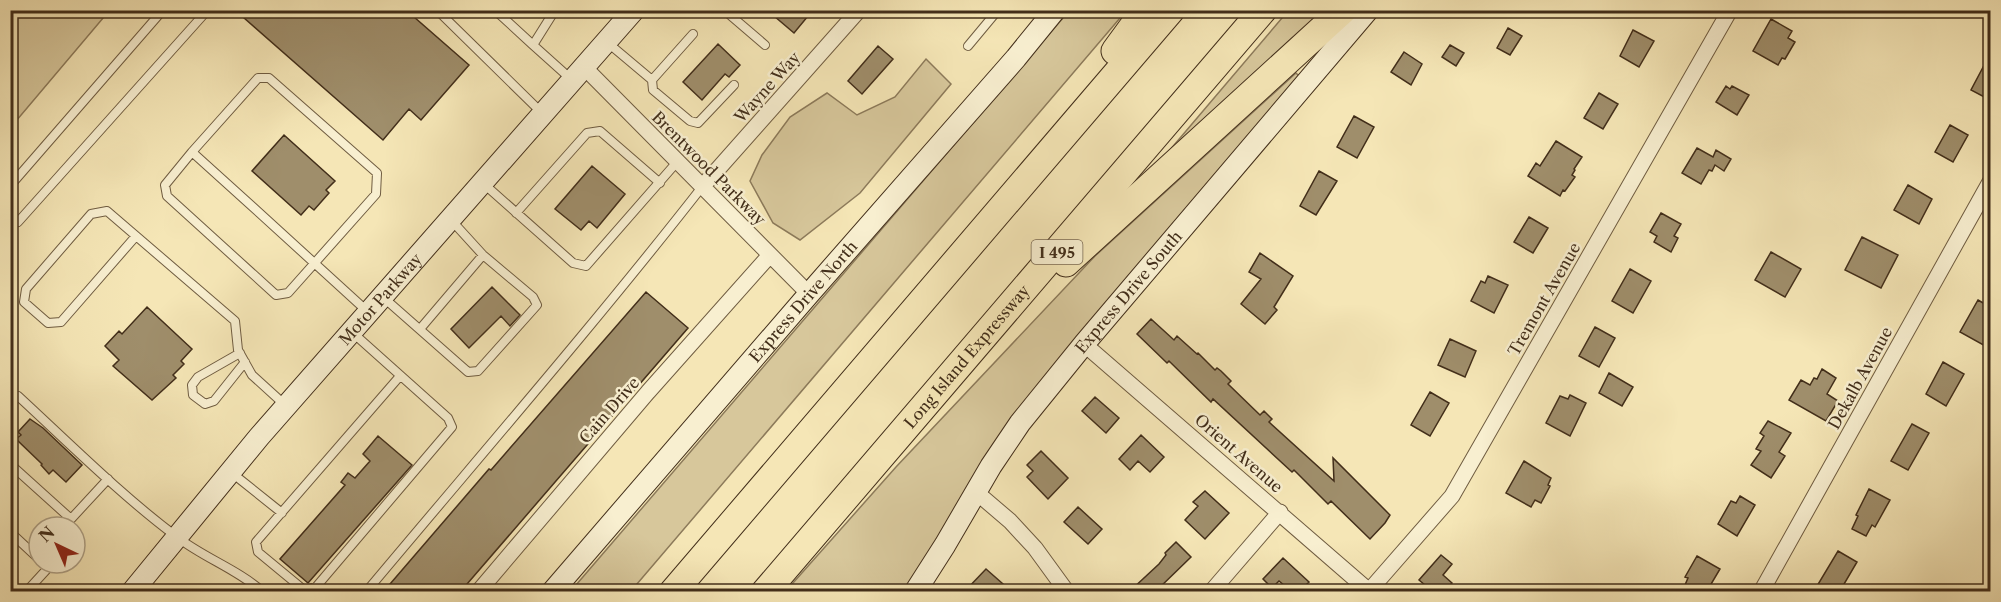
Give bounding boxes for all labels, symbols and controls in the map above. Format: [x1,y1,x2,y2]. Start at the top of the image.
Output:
street label: Wayne Way [729,47,805,127]
street label: Brentwood Parkway [648,107,771,230]
street label: Express Drive South [1071,227,1186,357]
street label: Express Drive North [745,236,861,366]
street label: Tremont Avenue [1503,239,1585,359]
road number: I 495 [1032,240,1082,264]
street label: Motor Parkway [334,248,427,349]
street label: Long Island Expressway [900,280,1034,432]
street label: Dekalb Avenue [1824,323,1896,433]
street label: Cain Drive [575,373,643,447]
street label: Orient Avenue [1191,409,1287,497]
north arrow [27,515,87,575]
text: N [35,522,59,546]

